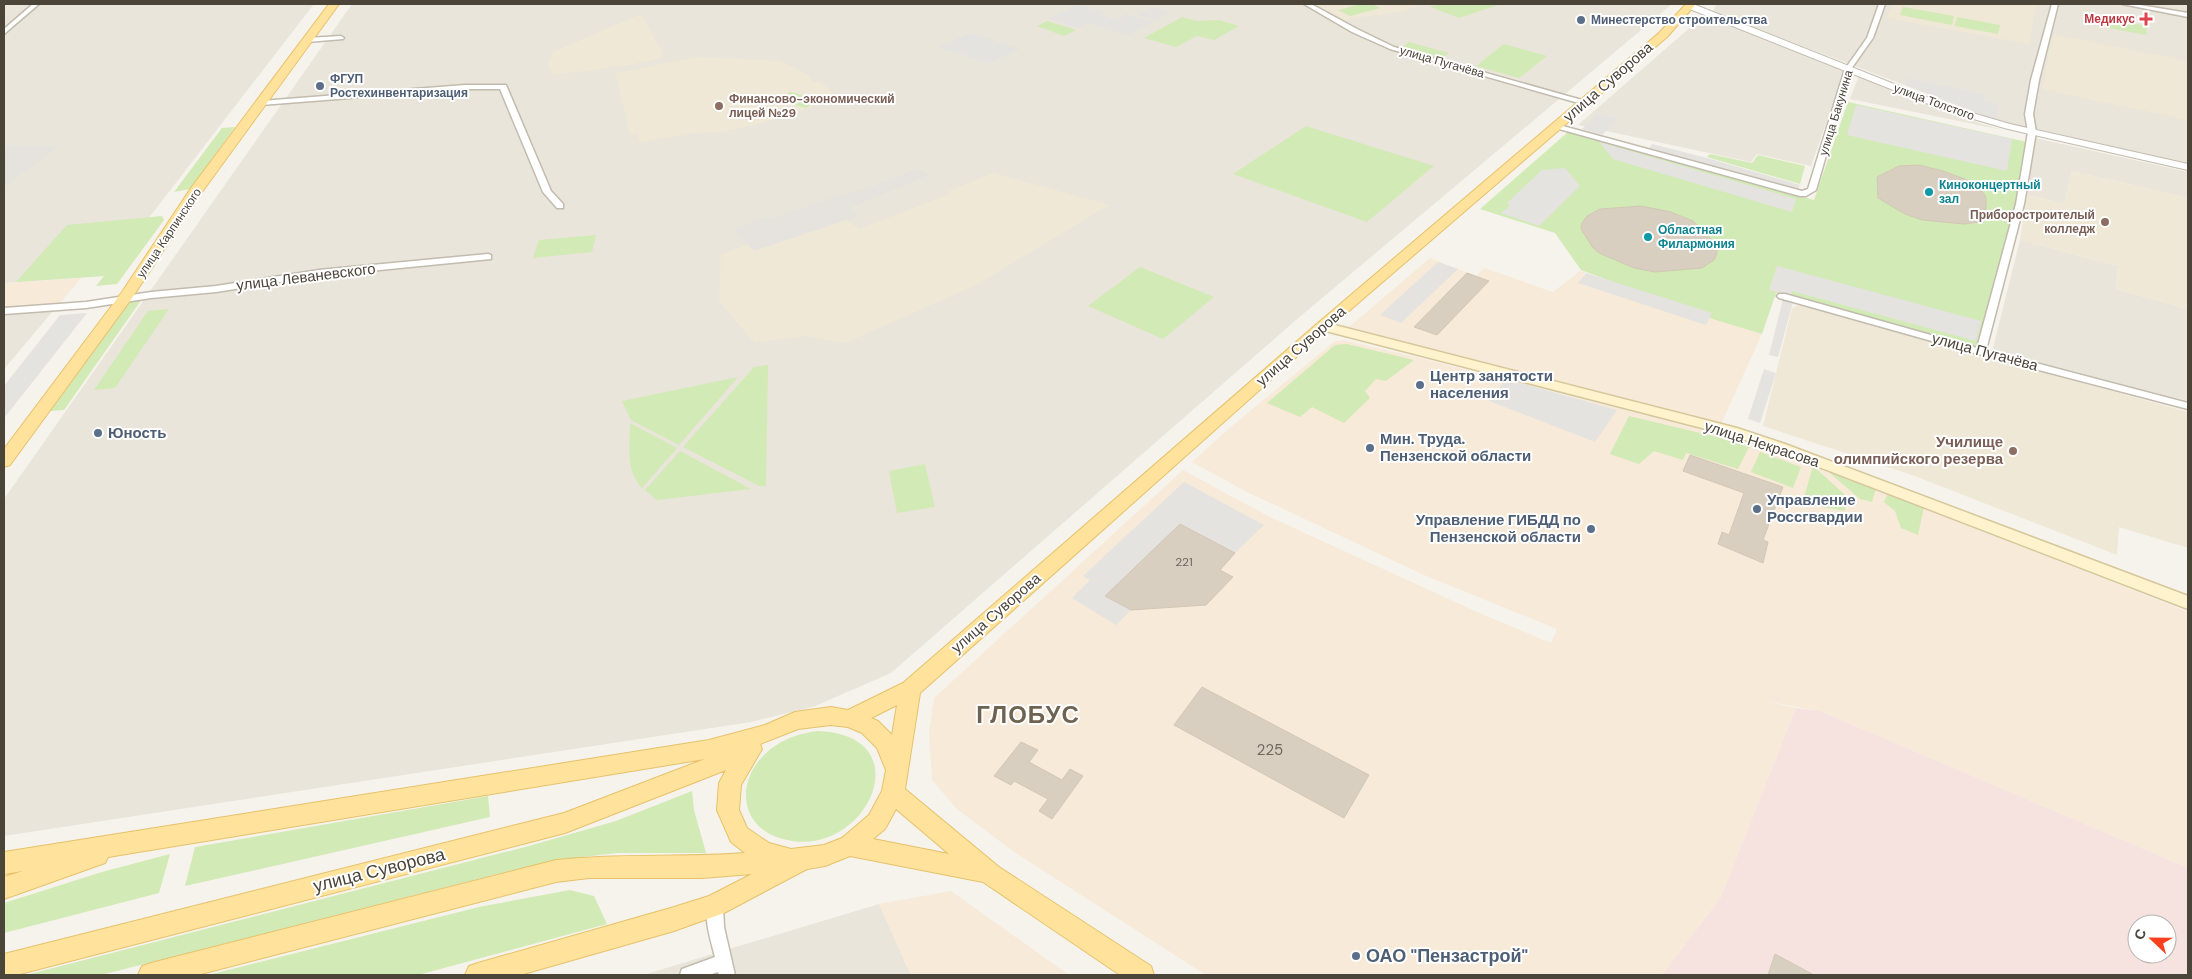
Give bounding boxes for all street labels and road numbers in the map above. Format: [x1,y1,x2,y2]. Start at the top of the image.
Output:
street label: улица Суворова [1559,37,1658,126]
street label: улица Пугачёва [1398,42,1486,82]
street label: улица Бакунина [1815,68,1857,158]
street label: улица Толстого [1891,80,1977,124]
street label: улица Карпинского [133,185,205,281]
street label: улица Леваневского [235,259,377,295]
street label: улица Суворова [1252,301,1351,390]
street label: улица Пугачёва [1930,328,2041,376]
street label: улица Некрасова [1702,416,1823,472]
street label: улица Суворова [947,568,1046,657]
street label: улица Суворова [311,842,448,898]

